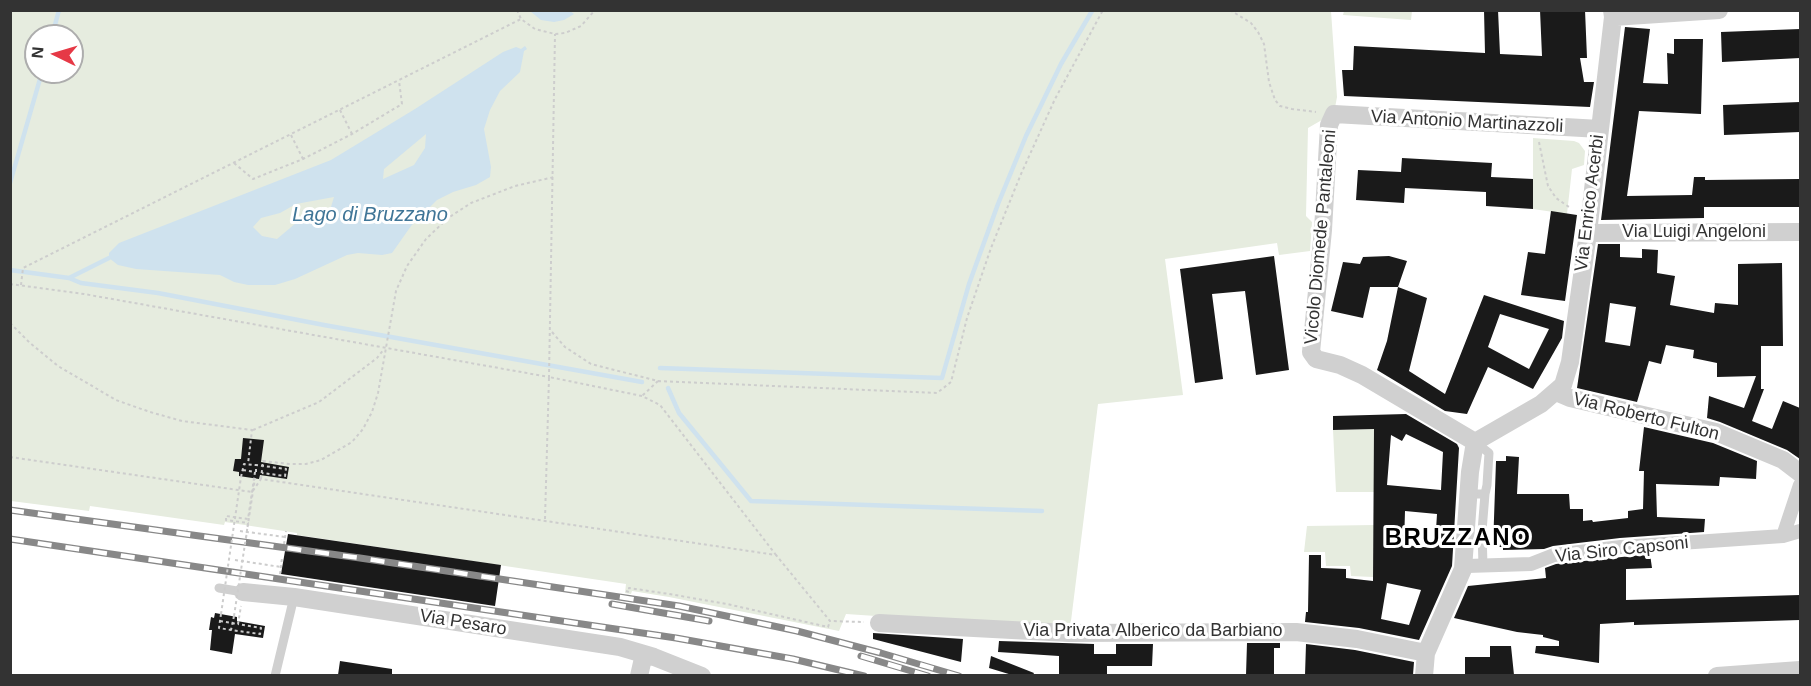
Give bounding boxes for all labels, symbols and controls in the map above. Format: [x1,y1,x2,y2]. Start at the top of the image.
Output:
north arrow [24,24,84,84]
text: N [29,46,47,59]
street label: Via Antonio Martinazzoli [1370,106,1564,138]
street label: Vicolo Diomede Pantaleoni [1301,129,1341,345]
street label: Via Enrico Acerbi [1571,133,1609,273]
water label: Lago di Bruzzano [292,203,448,227]
street label: Via Luigi Angeloni [1622,221,1766,243]
street label: Via Roberto Fulton [1571,388,1721,446]
district label: BRUZZANO [1385,524,1531,552]
street label: Via Siro Capsoni [1554,532,1690,568]
street label: Via Pesaro [418,605,508,641]
street label: Via Privata Alberico da Barbiano [1024,620,1282,642]

